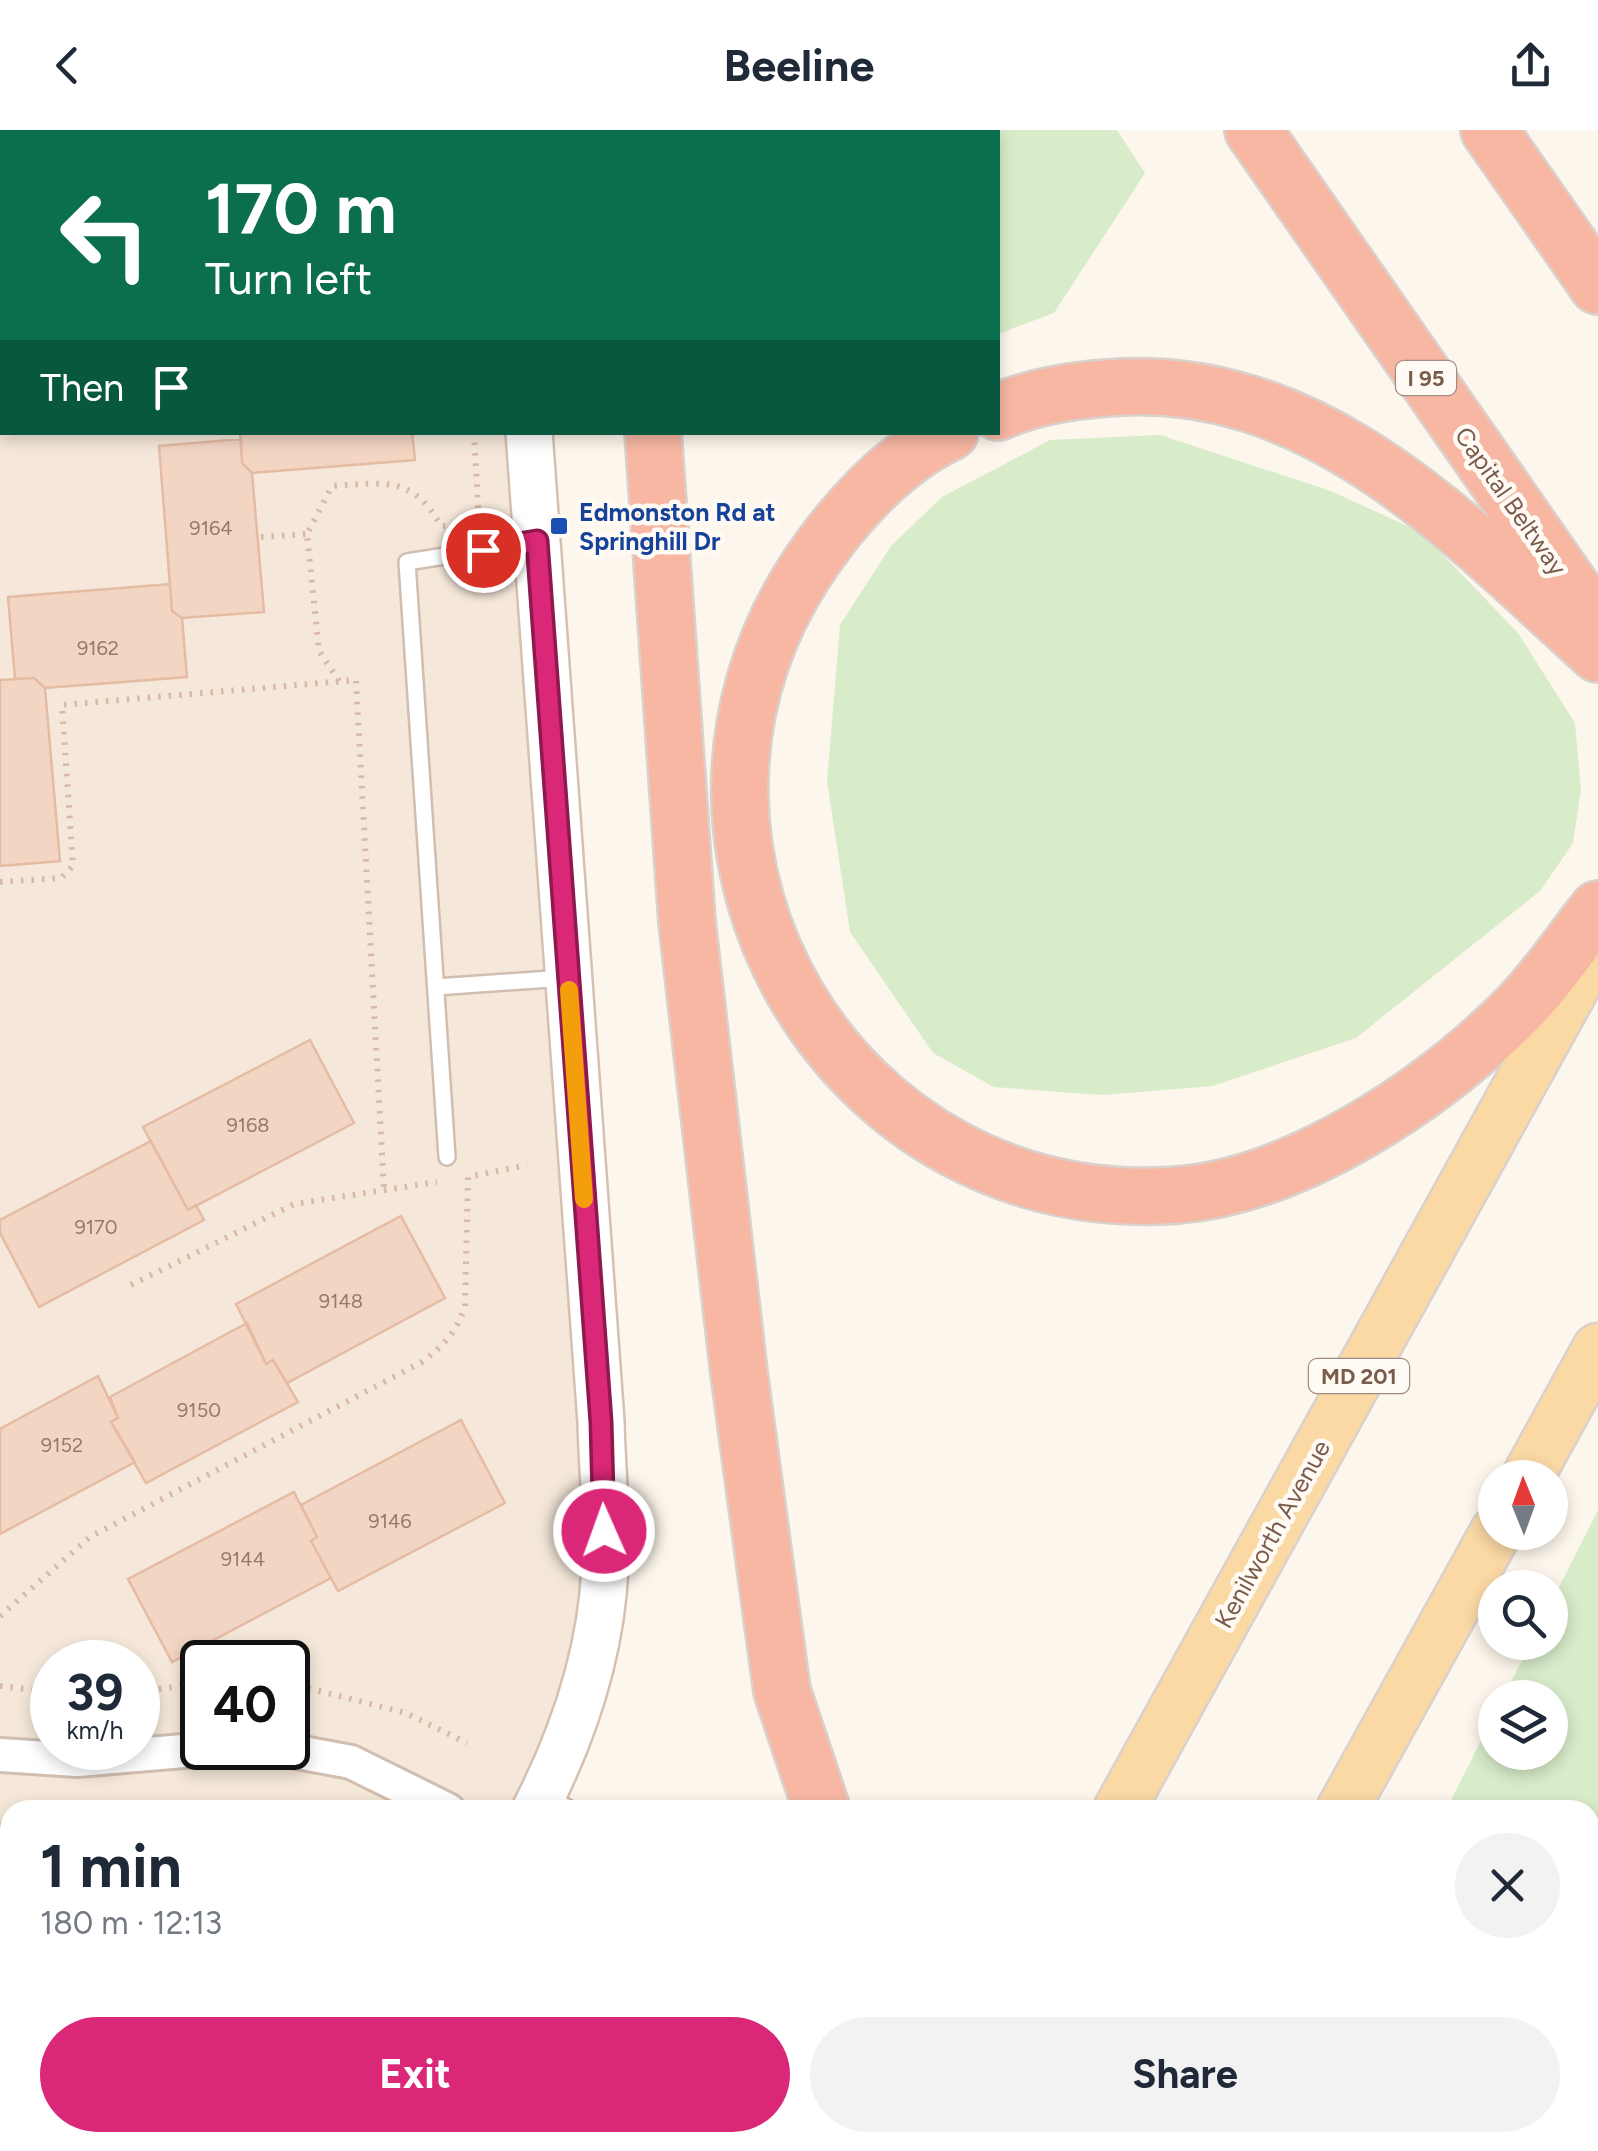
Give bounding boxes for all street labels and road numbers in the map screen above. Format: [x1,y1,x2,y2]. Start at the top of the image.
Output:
road number: I 95 [1396,361,1456,395]
street label: Capital Beltway [1449,421,1573,581]
road number: MD 201 [1309,1359,1409,1393]
street label: Kenilworth Avenue [1208,1435,1336,1633]

